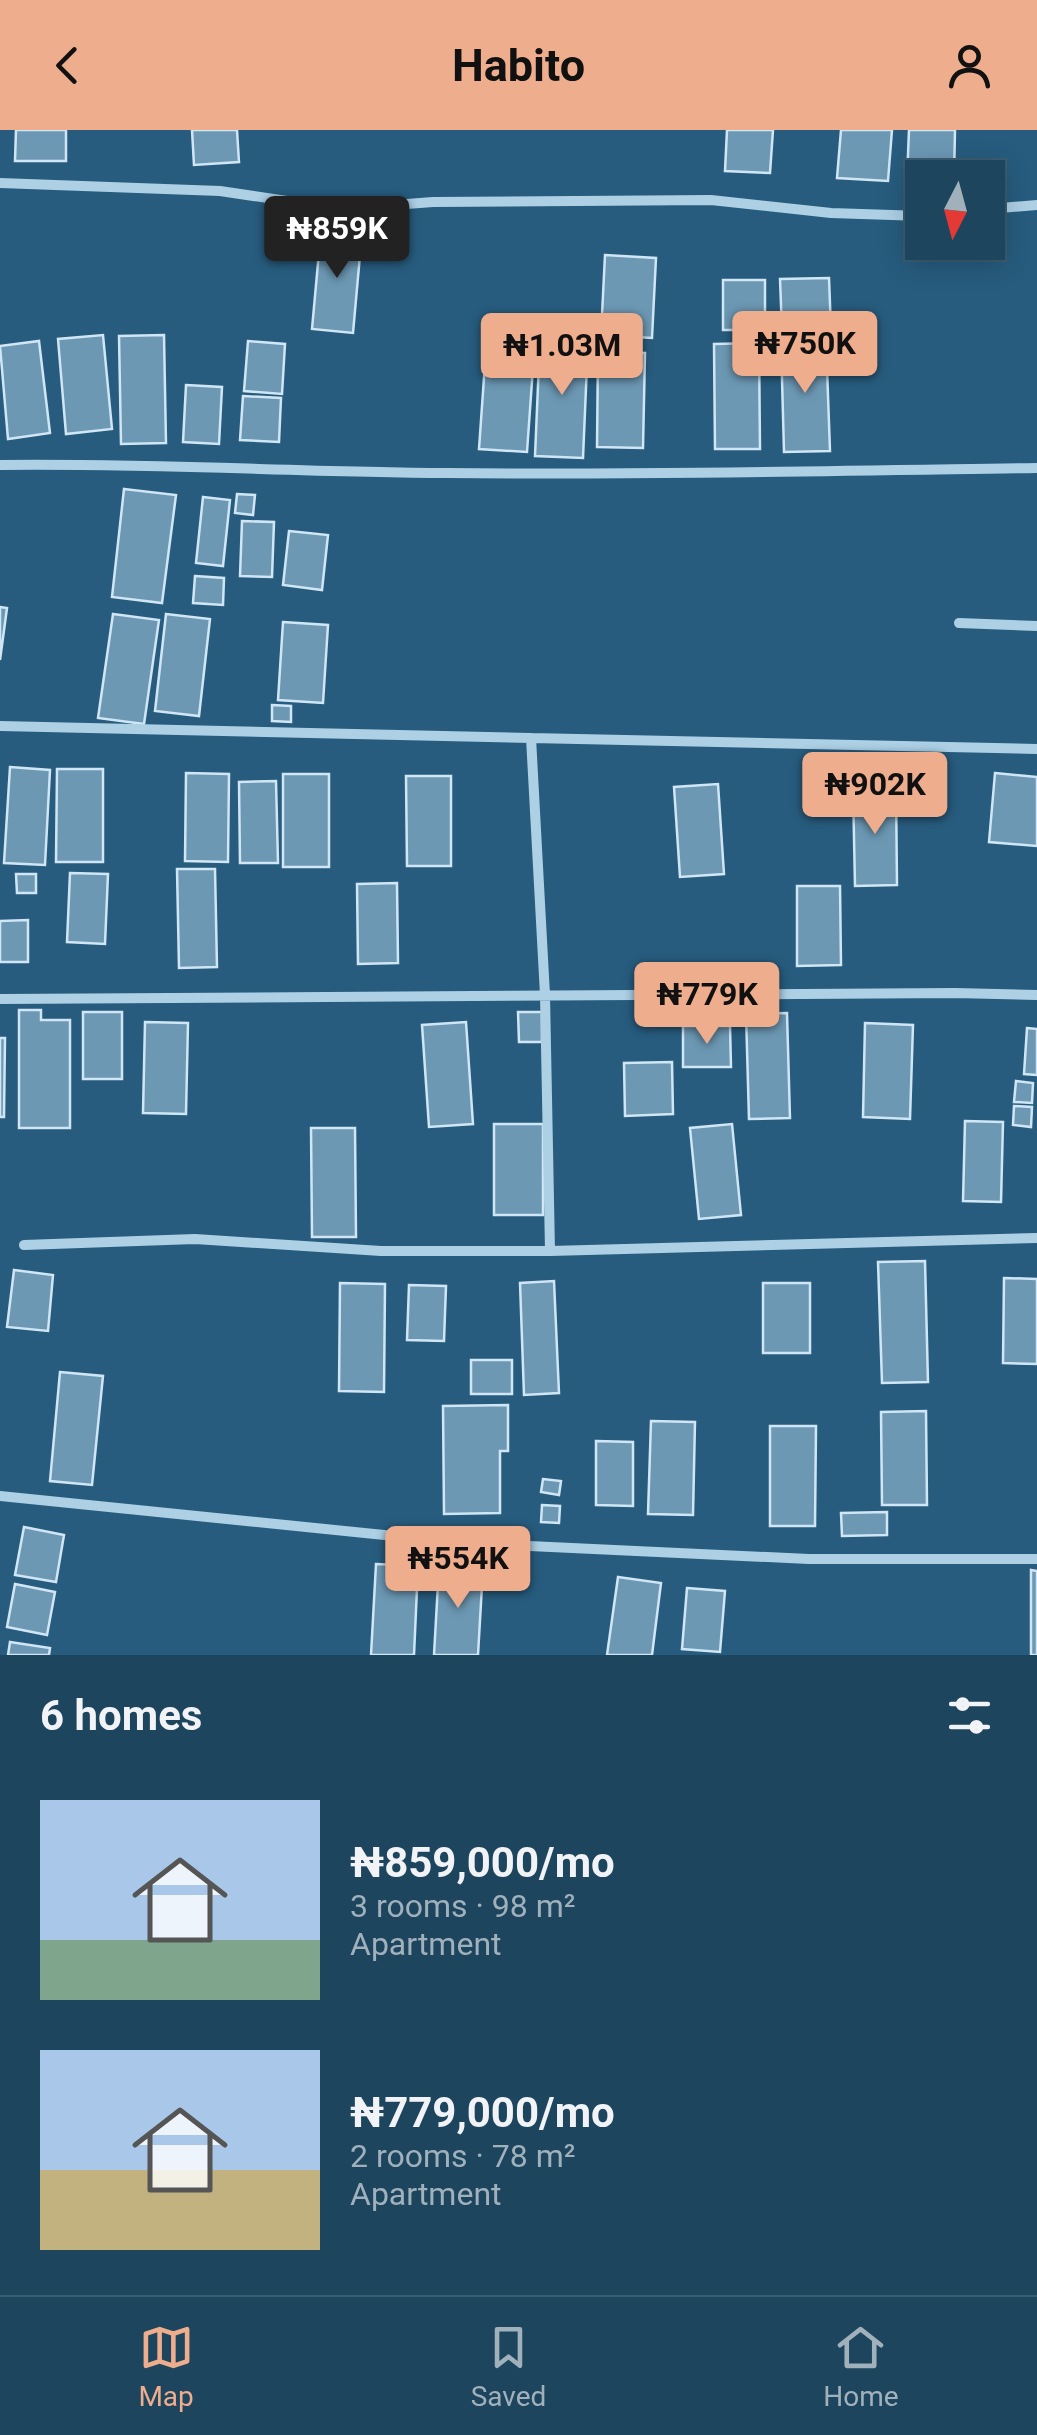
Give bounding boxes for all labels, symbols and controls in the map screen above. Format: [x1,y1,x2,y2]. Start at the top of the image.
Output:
icon: back [40,38,95,93]
icon: person [942,38,997,93]
text: Habito [452,39,585,92]
north arrow [905,160,1005,260]
map controls [905,160,1005,260]
pin: ₦859K [267,196,407,281]
text: ₦859K [286,209,388,247]
pin: ₦750K [735,311,875,396]
pin: ₦1.03M [481,313,643,398]
text: ₦750K [754,324,856,362]
text: ₦1.03M [503,326,621,364]
pin: ₦902K [805,752,945,837]
text: ₦902K [824,765,926,803]
pin: ₦779K [637,962,777,1047]
text: ₦779K [656,975,758,1013]
pin: ₦554K [388,1526,528,1611]
text: ₦554K [407,1539,509,1577]
icon: filters [942,1688,997,1743]
text: 6 homes [40,1691,202,1740]
text: ₦859,000/mo [350,1838,615,1887]
icon: home [120,1840,240,1960]
text: 3 rooms · 98 m² [350,1887,575,1925]
text: Apartment [350,1925,502,1963]
text: ₦779,000/mo [350,2088,615,2137]
icon: home [120,2090,240,2210]
text: 2 rooms · 78 m² [350,2137,575,2175]
text: Apartment [350,2175,502,2213]
tab: Map [138,2320,194,2413]
tab: Saved [471,2320,546,2413]
tab: Home [823,2320,899,2413]

